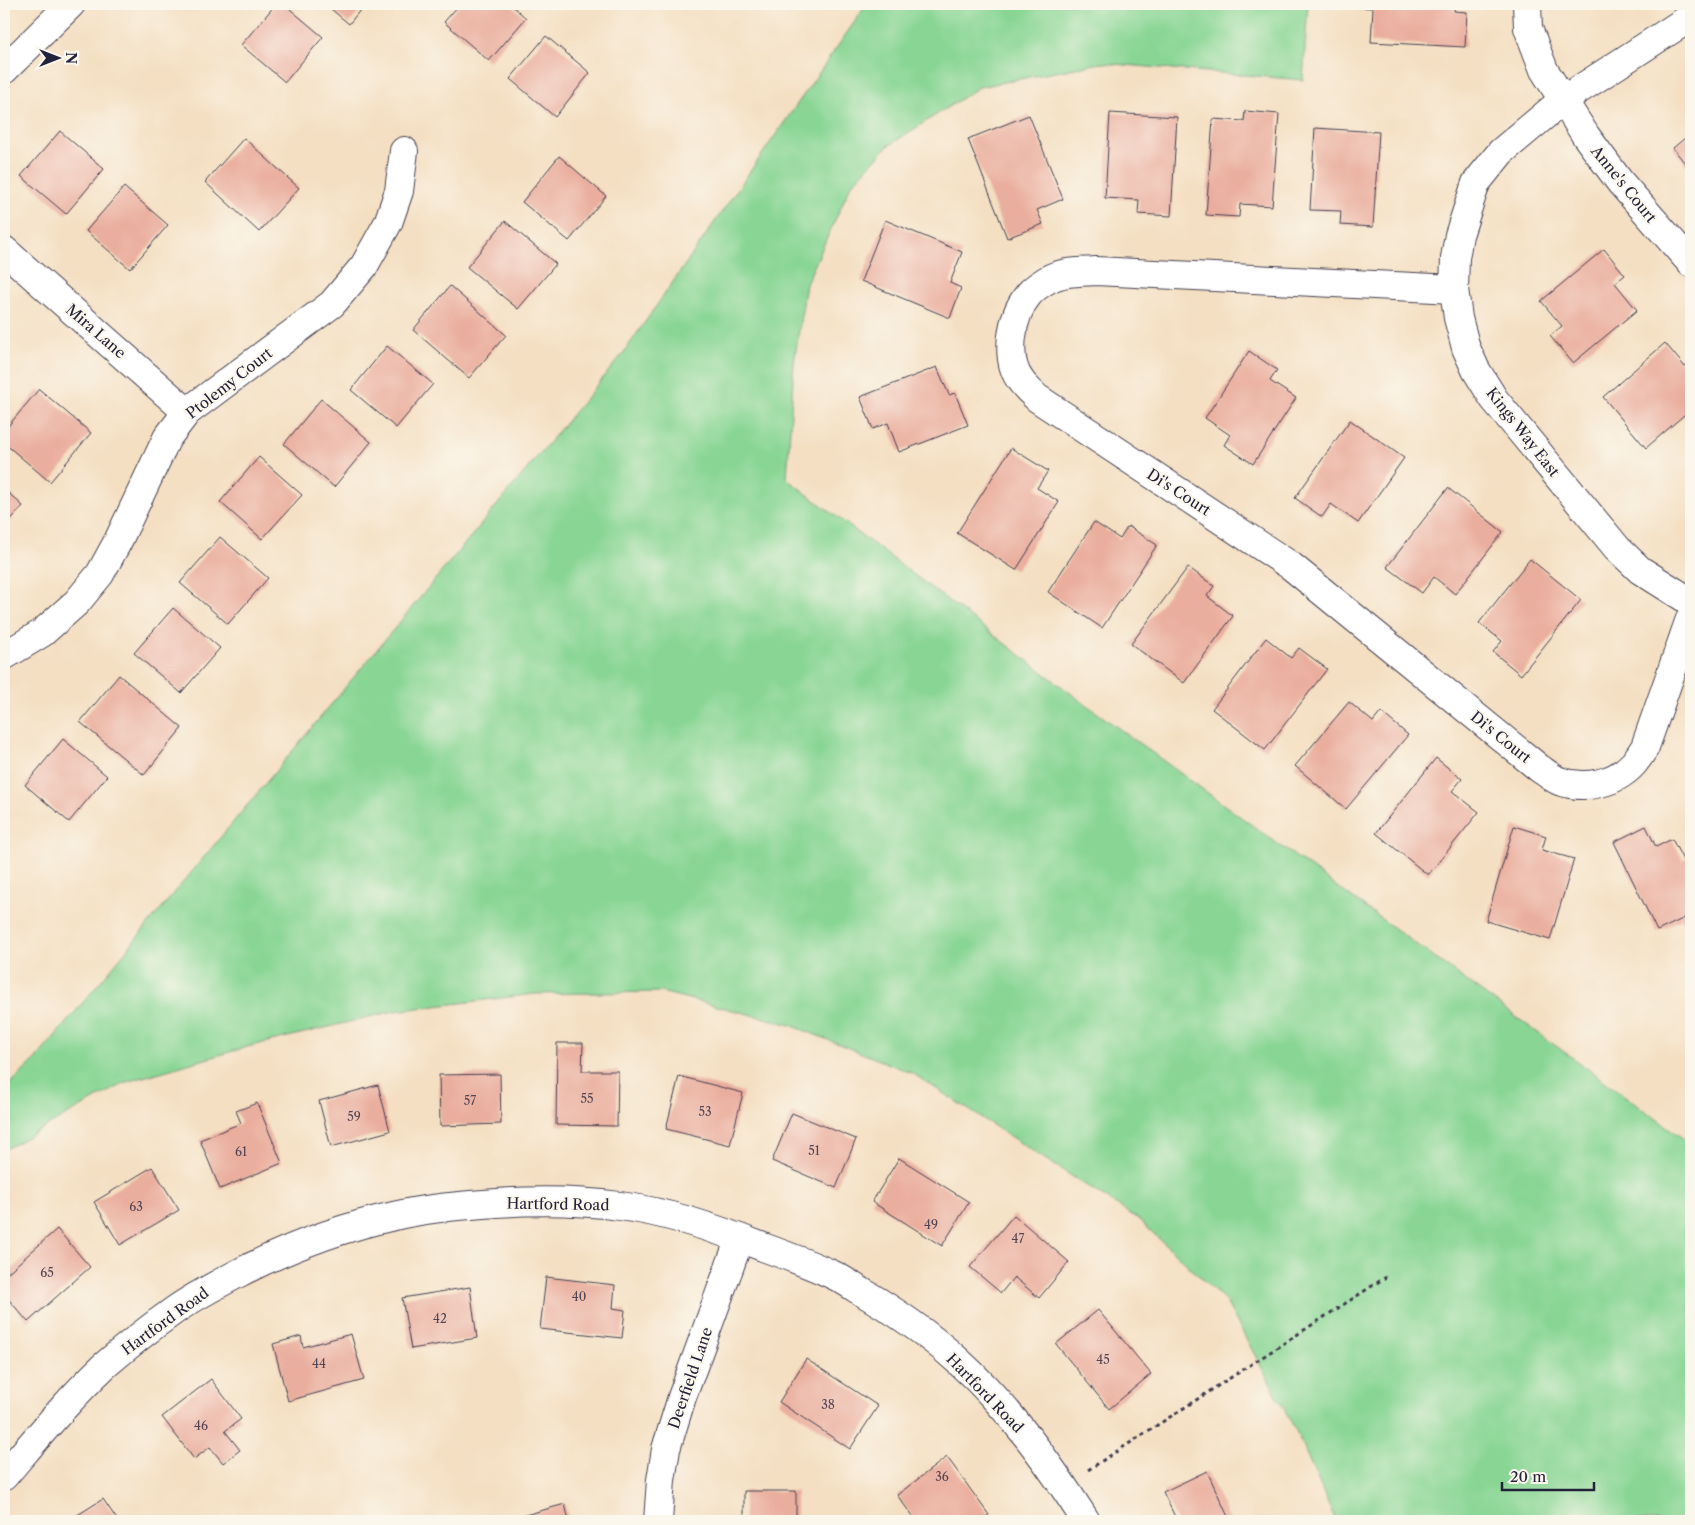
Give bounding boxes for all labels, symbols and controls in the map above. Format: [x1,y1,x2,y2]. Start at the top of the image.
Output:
north arrow [32,32,82,82]
text: N [62,52,80,64]
street label: Anne's Court [1587,141,1661,227]
street label: Mira Lane [62,300,130,362]
street label: Ptolemy Court [182,343,277,423]
street label: Kings Way East [1482,384,1564,481]
street label: Di's Court [1144,464,1215,520]
street label: Di's Court [1467,707,1535,767]
house number: 55 [580,1091,594,1106]
house number: 57 [464,1093,476,1108]
house number: 53 [698,1104,712,1119]
house number: 59 [347,1109,361,1124]
house number: 51 [808,1143,820,1158]
house number: 61 [235,1144,247,1159]
street label: Hartford Road [506,1194,610,1214]
house number: 63 [129,1199,143,1214]
house number: 49 [924,1217,938,1232]
house number: 47 [1012,1231,1025,1246]
house number: 65 [40,1265,54,1280]
street label: Hartford Road [118,1283,212,1359]
house number: 40 [572,1289,586,1304]
house number: 42 [433,1311,447,1326]
street label: Deerfield Lane [664,1325,716,1431]
street label: Hartford Road [942,1349,1028,1437]
house number: 45 [1096,1352,1110,1367]
house number: 44 [312,1356,326,1371]
house number: 38 [821,1397,835,1412]
house number: 46 [194,1418,208,1433]
scale bar [1502,1460,1595,1492]
text: 20 m [1510,1467,1546,1486]
house number: 36 [935,1469,949,1484]

